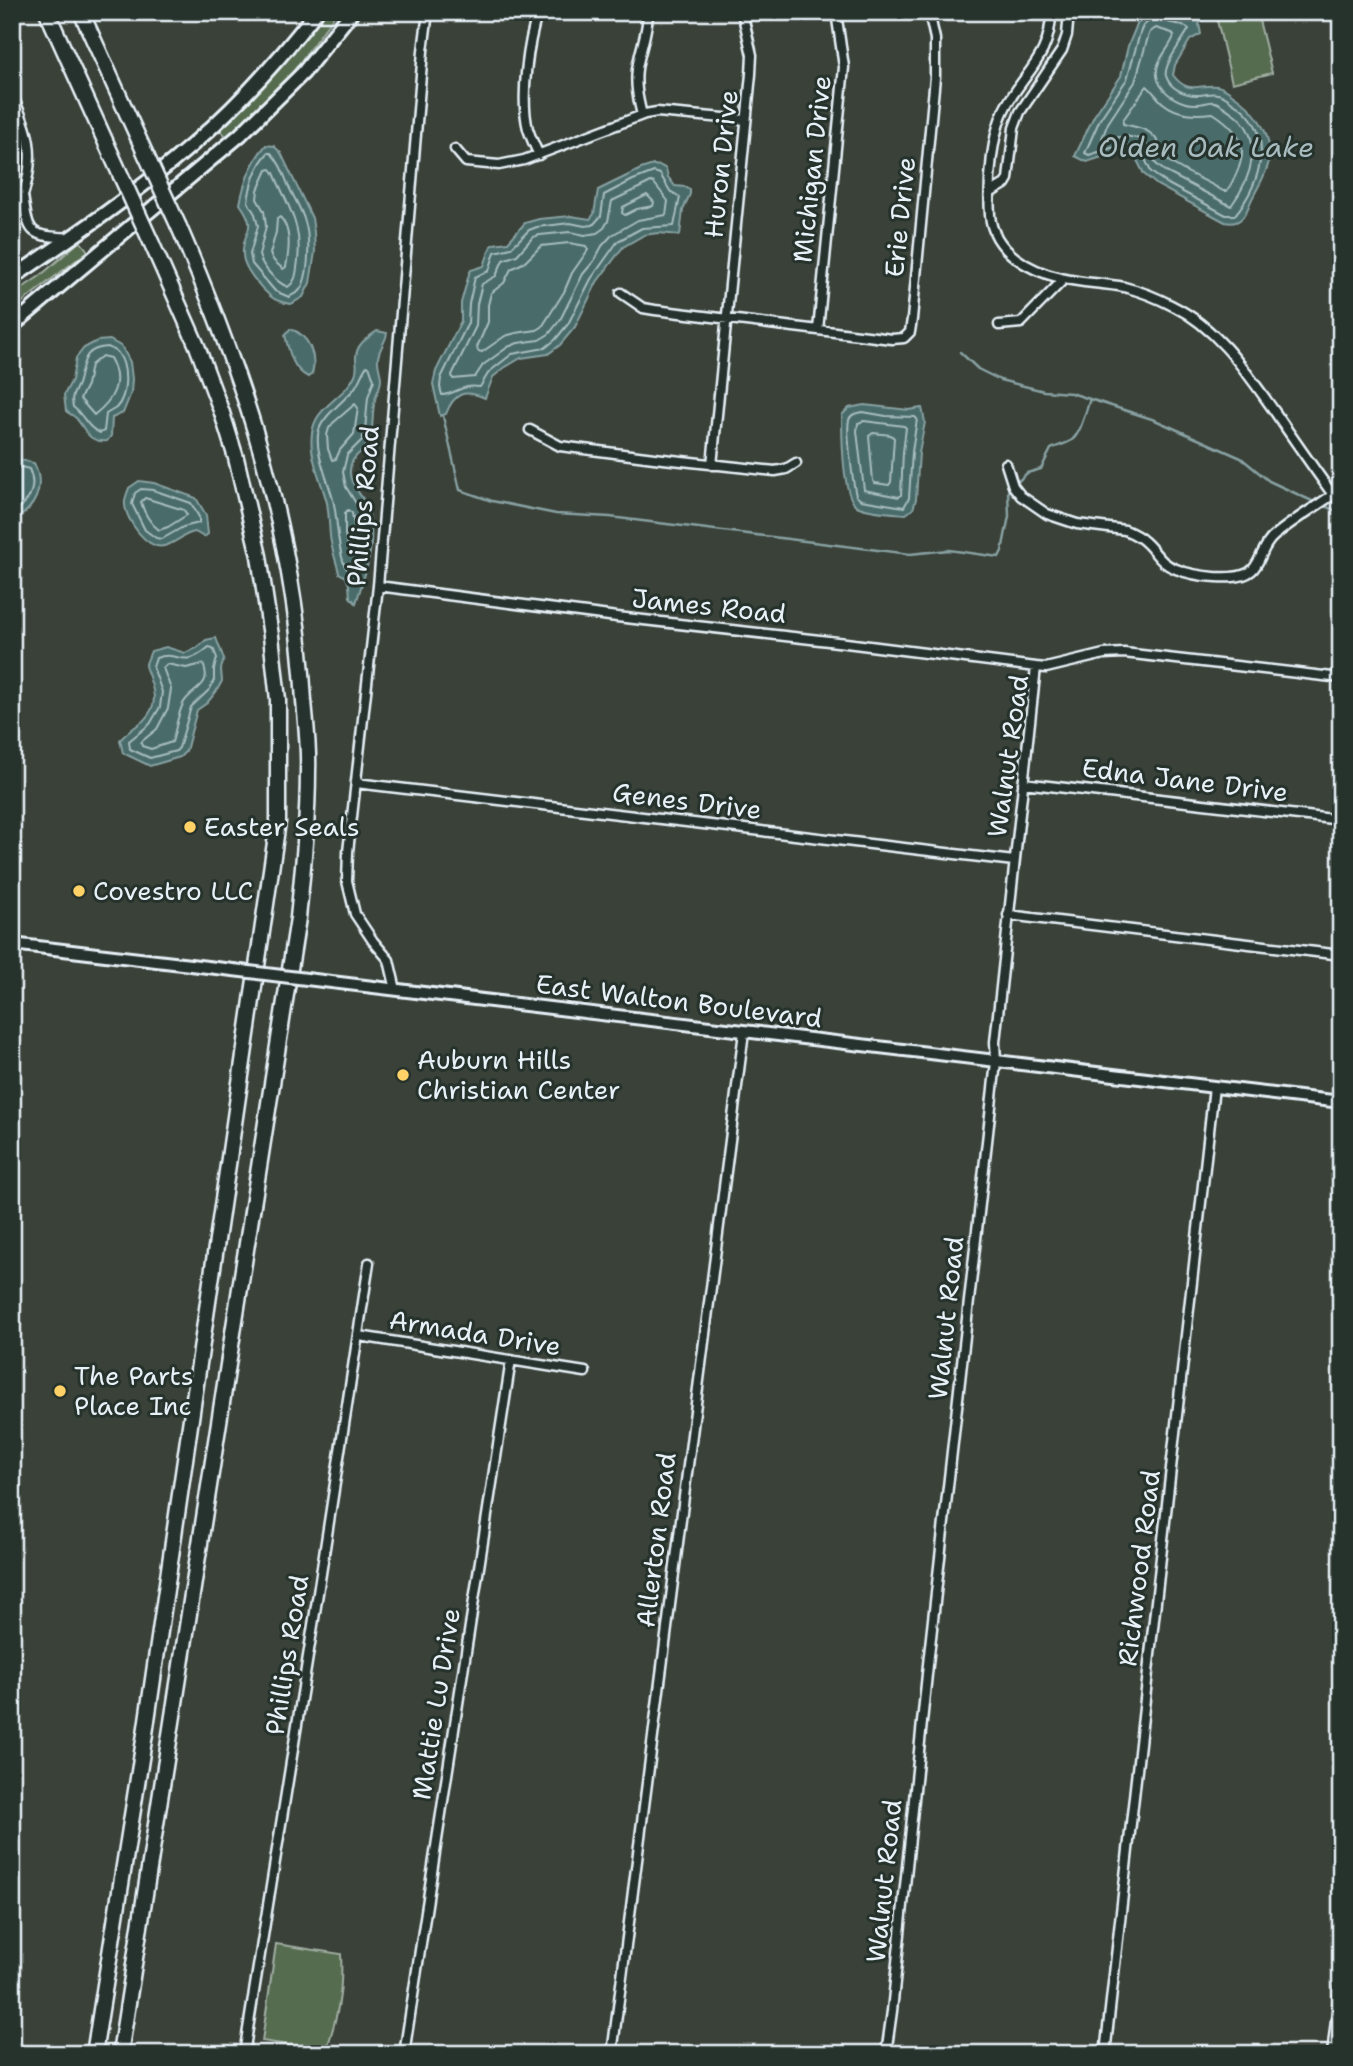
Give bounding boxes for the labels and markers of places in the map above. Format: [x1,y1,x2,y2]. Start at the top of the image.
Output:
place label: Easter Seals [204,809,360,844]
marker: Easter Seals [182,819,198,835]
place label: Covestro LLC [93,873,253,908]
marker: Covestro LLC [71,883,87,899]
place label: Auburn Hills Christian Center [417,1042,620,1107]
marker: Auburn Hills Christian Center [395,1067,411,1083]
place label: The Parts Place Inc [74,1358,194,1423]
marker: The Parts Place Inc [52,1383,68,1399]

